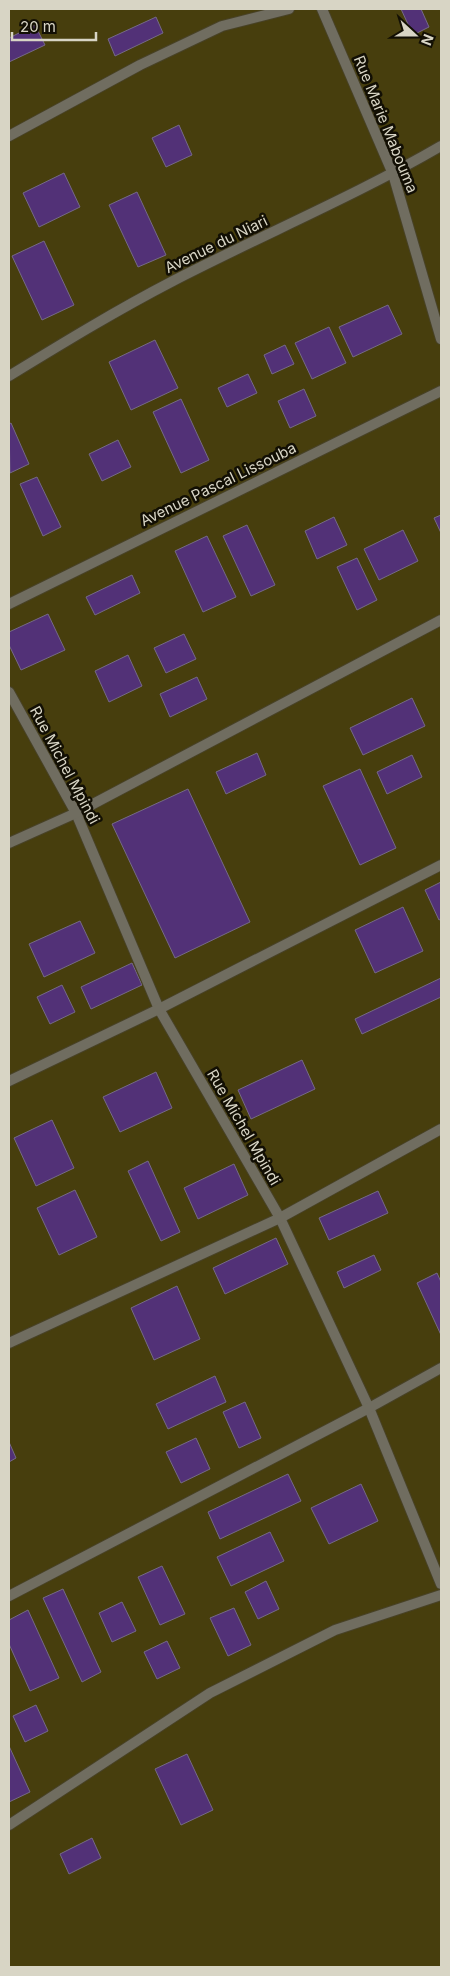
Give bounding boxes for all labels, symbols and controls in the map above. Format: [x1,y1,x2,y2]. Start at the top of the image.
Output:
scale bar [12,10,96,42]
north arrow [390,10,440,60]
text: 20 m [20,17,56,36]
text: N [418,32,437,48]
street label: Rue Marie Mabouma [350,53,422,195]
street label: Avenue du Niari [161,211,271,277]
street label: Avenue Pascal Lissouba [137,438,299,530]
street label: Rue Michel Mpindi [26,703,104,827]
street label: Rue Michel Mpindi [203,1066,285,1188]

